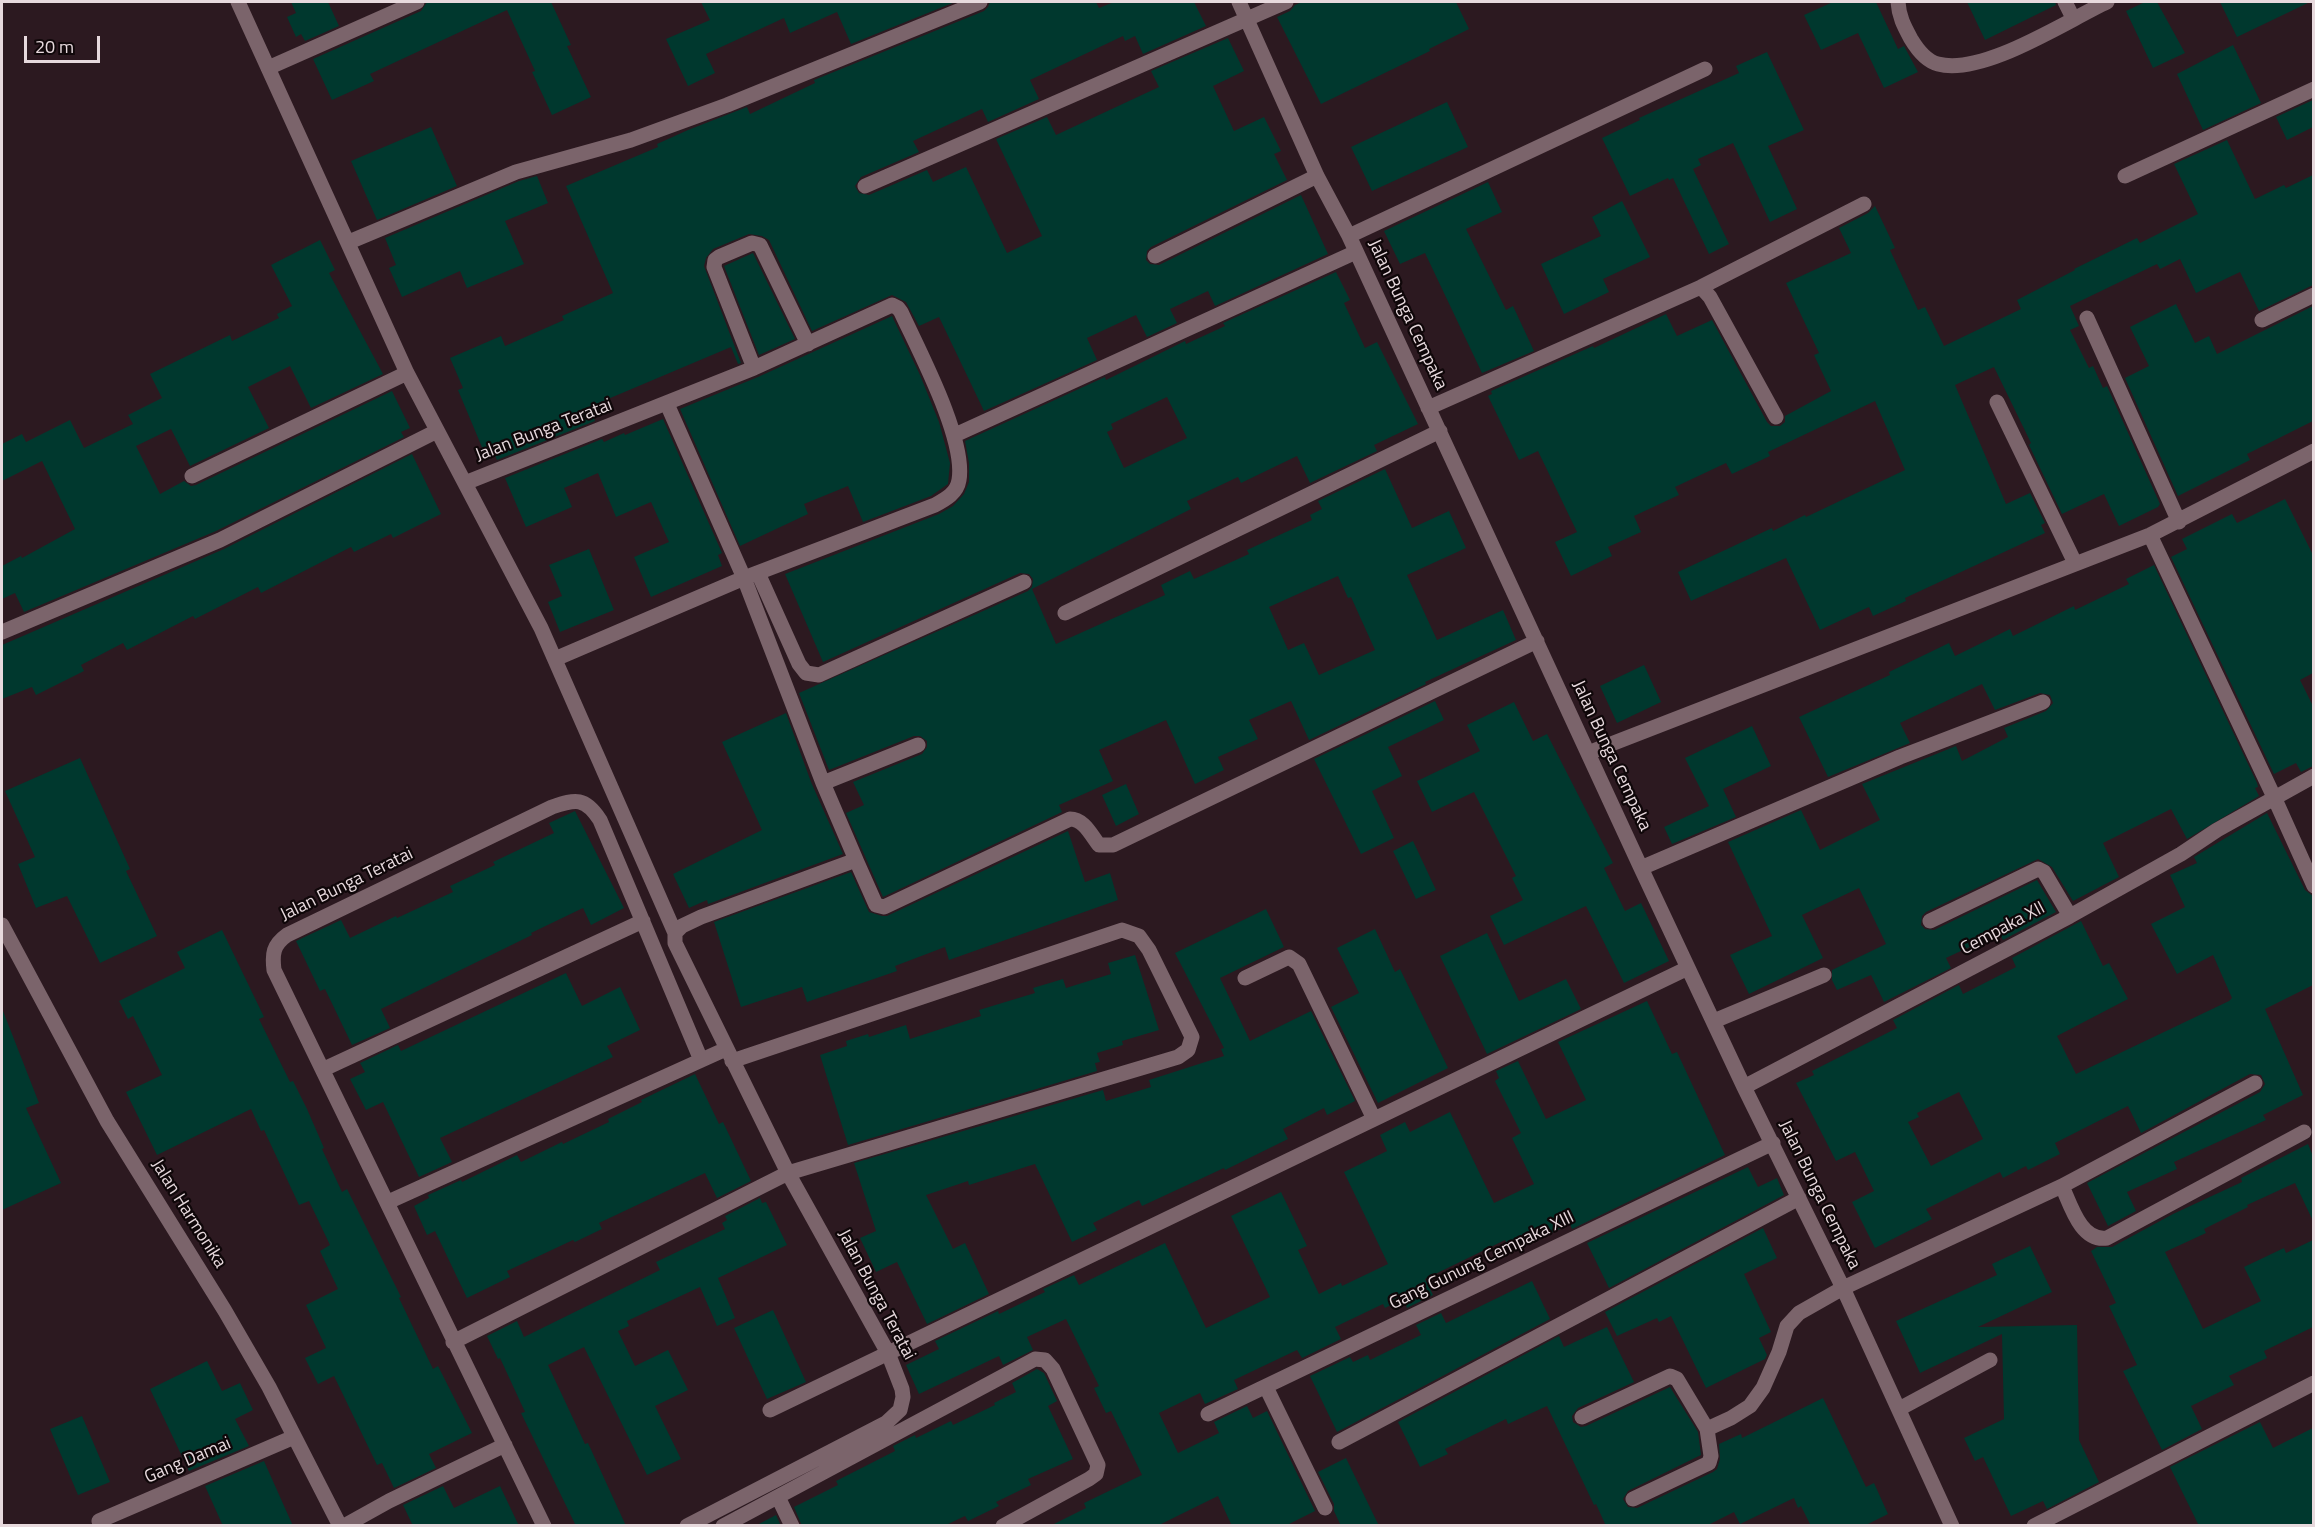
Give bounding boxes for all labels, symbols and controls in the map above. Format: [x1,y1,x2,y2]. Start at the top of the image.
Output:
scale bar [27,24,104,62]
text: 20 m [35,33,74,60]
street label: Jalan Bunga Cempaka [1363,236,1451,394]
street label: Jalan Bunga Teratai [472,395,616,467]
street label: Jalan Bunga Cempaka [1567,677,1655,835]
street label: Jalan Bunga Teratai [277,844,417,926]
street label: Cempaka XII [1957,898,2049,960]
street label: Jalan Bunga Cempaka [1773,1117,1865,1273]
street label: Jalan Harmonika [146,1156,230,1272]
street label: Gang Gunung Cempaka XIII [1386,1207,1578,1315]
street label: Jalan Bunga Teratai [832,1226,920,1364]
street label: Gang Damai [142,1433,234,1489]

